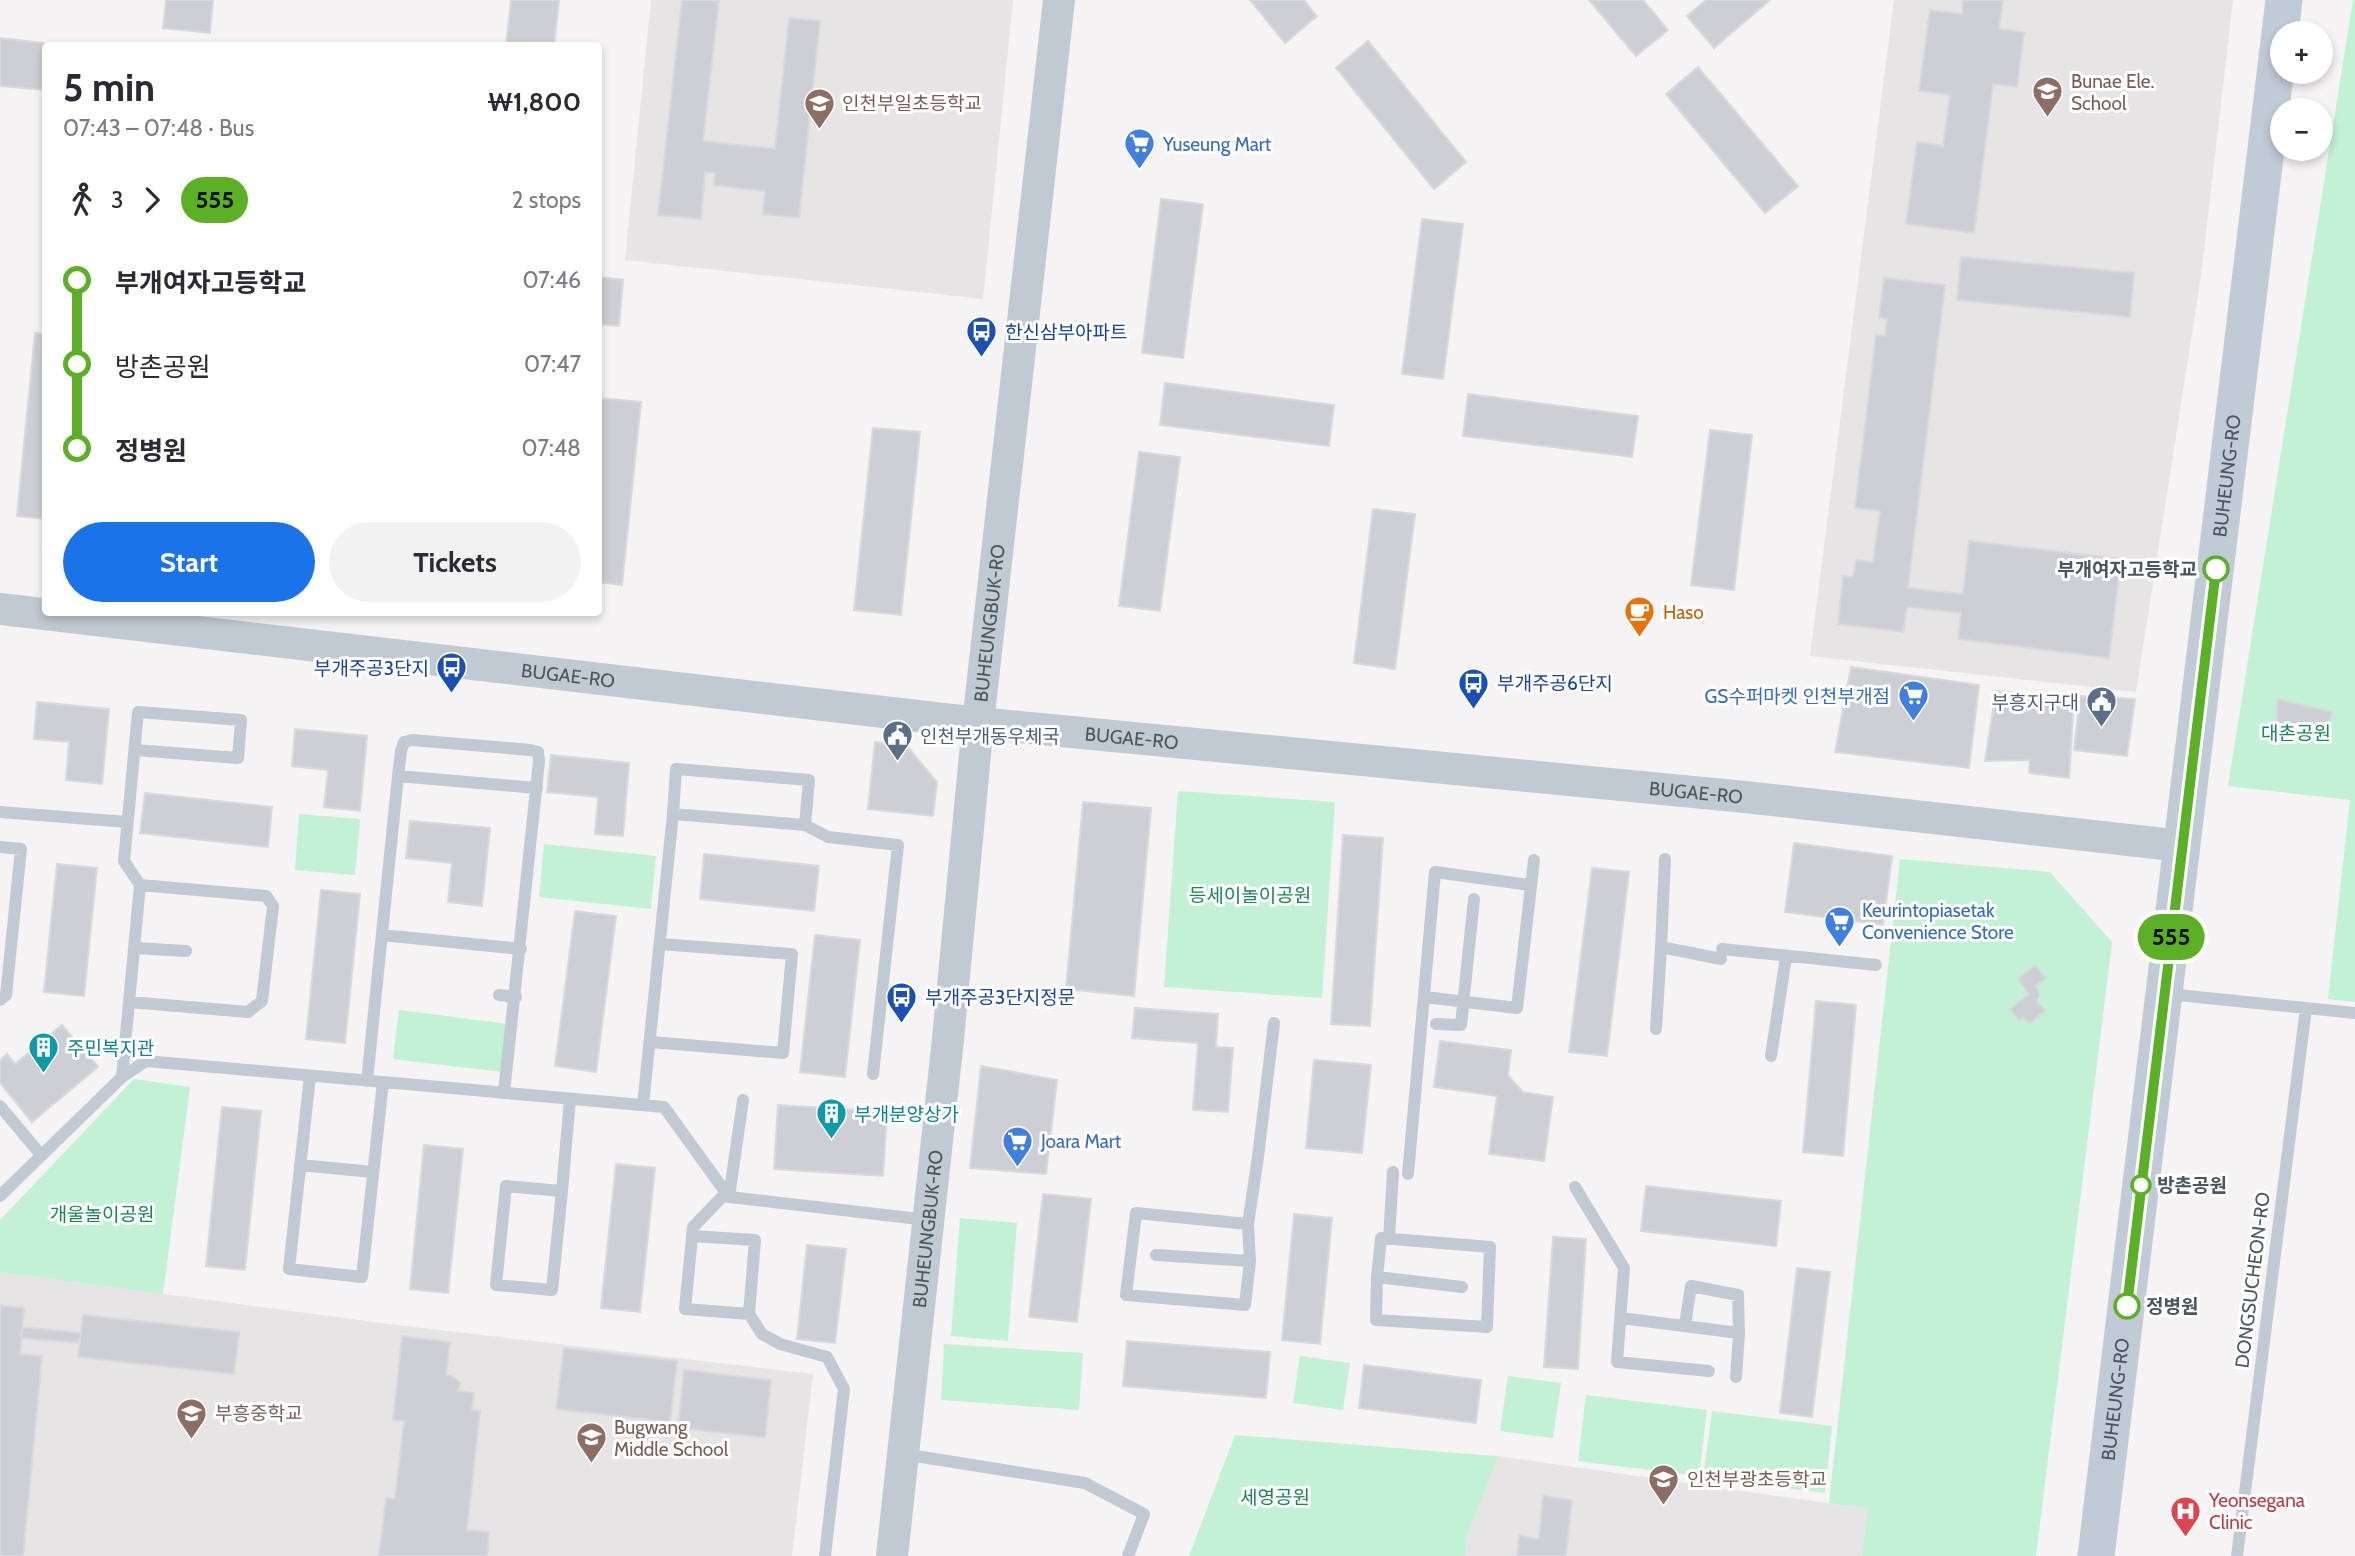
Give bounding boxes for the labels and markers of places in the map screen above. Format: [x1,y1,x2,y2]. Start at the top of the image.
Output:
place label: Bunae Ele. School [2071,70,2155,115]
school or university icon: Bunae Ele. School [2031,75,2065,119]
school or university icon: 인천부일초등학교 [802,86,836,130]
place label: 인천부일초등학교 [842,92,982,115]
supermarket icon: Yuseung Mart [1123,127,1157,171]
place label: Yuseung Mart [1162,133,1272,156]
bus stop icon: 한신삼부아파트 [965,315,999,359]
place label: 한신삼부아파트 [1005,321,1127,344]
marker: 부개여자고등학교 [2203,556,2229,582]
place label: 부개여자고등학교 [2057,558,2197,581]
cafe icon: Haso [1623,595,1657,639]
place label: Haso [1663,601,1704,624]
bus stop icon: 부개주공3단지 [435,651,469,695]
place label: 부개주공3단지 [314,657,429,680]
bus stop icon: 부개주공6단지 [1457,666,1491,710]
place label: 부개주공6단지 [1497,672,1613,695]
supermarket icon: GS수퍼마켓 인천부개점 [1896,679,1930,723]
place label: GS수퍼마켓 인천부개점 [1705,685,1890,708]
public building icon: 부흥지구대 [2085,685,2119,729]
place label: 부흥지구대 [1992,691,2079,714]
public building icon: 인천부개동우체국 [880,719,914,763]
place label: 인천부개동우체국 [920,725,1060,748]
place label: Keurintopiasetak Convenience Store [1862,899,2014,944]
supermarket icon: Keurintopiasetak Convenience Store [1822,904,1856,948]
bus stop icon: 부개주공3단지정문 [885,980,919,1024]
place label: 부개주공3단지정문 [925,986,1075,1009]
building icon: 주민복지관 [27,1031,61,1075]
place label: 주민복지관 [67,1037,154,1060]
building icon: 부개분양상가 [814,1097,848,1141]
place label: 부개분양상가 [854,1103,959,1126]
supermarket icon: Joara Mart [1001,1124,1035,1168]
place label: Joara Mart [1040,1130,1122,1153]
place label: 방촌공원 [2157,1174,2227,1197]
marker: 방촌공원 [2131,1175,2151,1195]
marker: 정병원 [2114,1293,2140,1319]
place label: 정병원 [2146,1295,2198,1318]
school or university icon: 부흥중학교 [175,1396,209,1440]
place label: 부흥중학교 [215,1402,302,1425]
place label: Bugwang Middle School [614,1416,729,1461]
school or university icon: Bugwang Middle School [574,1421,608,1465]
school or university icon: 인천부광초등학교 [1647,1462,1681,1506]
place label: 인천부광초등학교 [1687,1468,1827,1491]
place label: Yeonsegana Clinic [2208,1489,2305,1534]
hospital icon: Yeonsegana Clinic [2169,1494,2203,1538]

